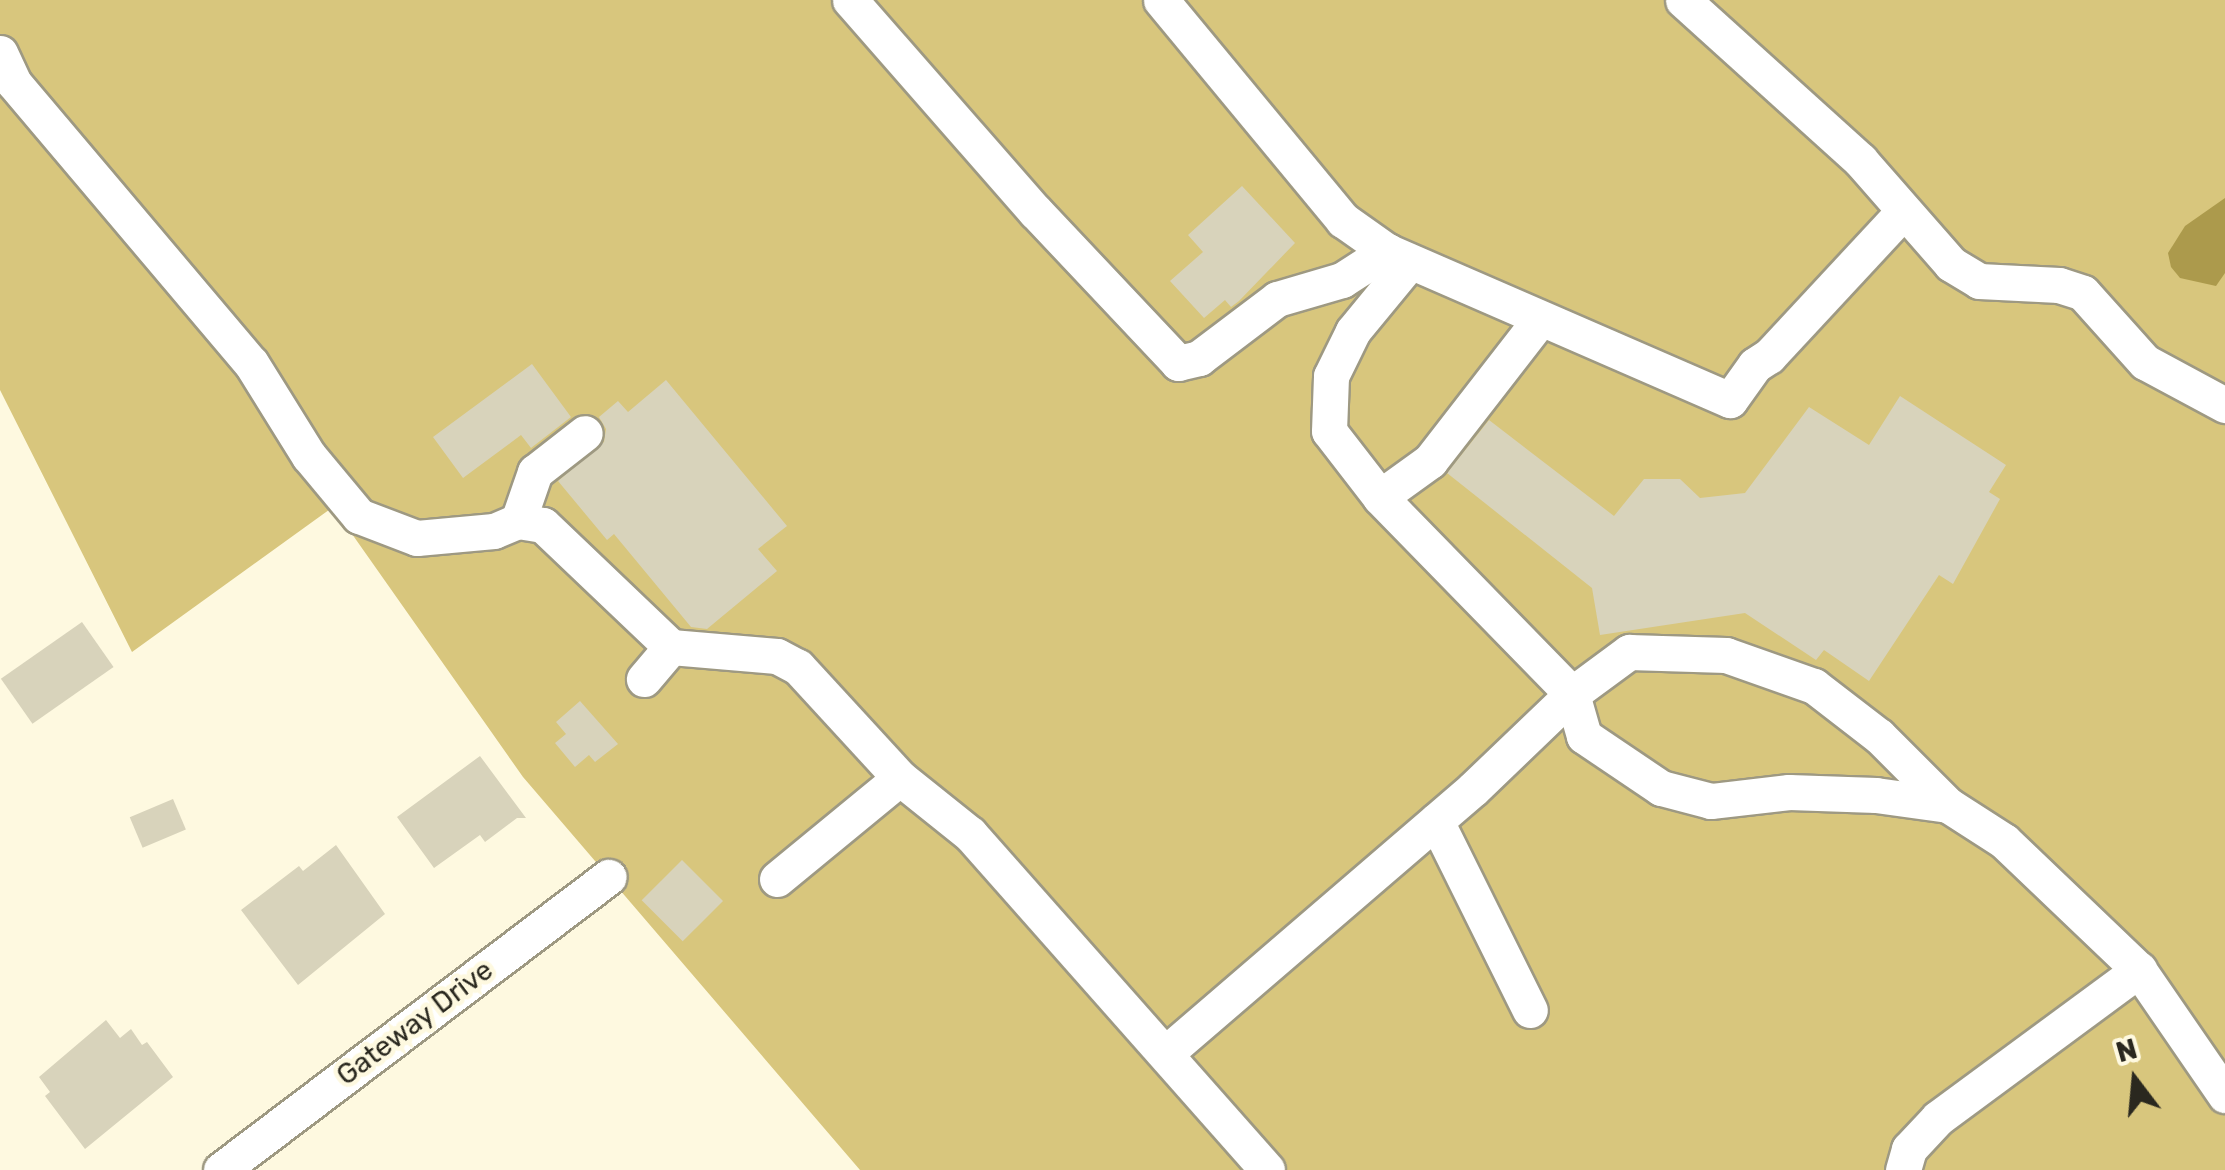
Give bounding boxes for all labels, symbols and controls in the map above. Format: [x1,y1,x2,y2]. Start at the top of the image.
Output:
street label: Gateway Drive [330,953,500,1093]
north arrow [2085,1030,2185,1130]
text: N [2112,1032,2141,1069]

